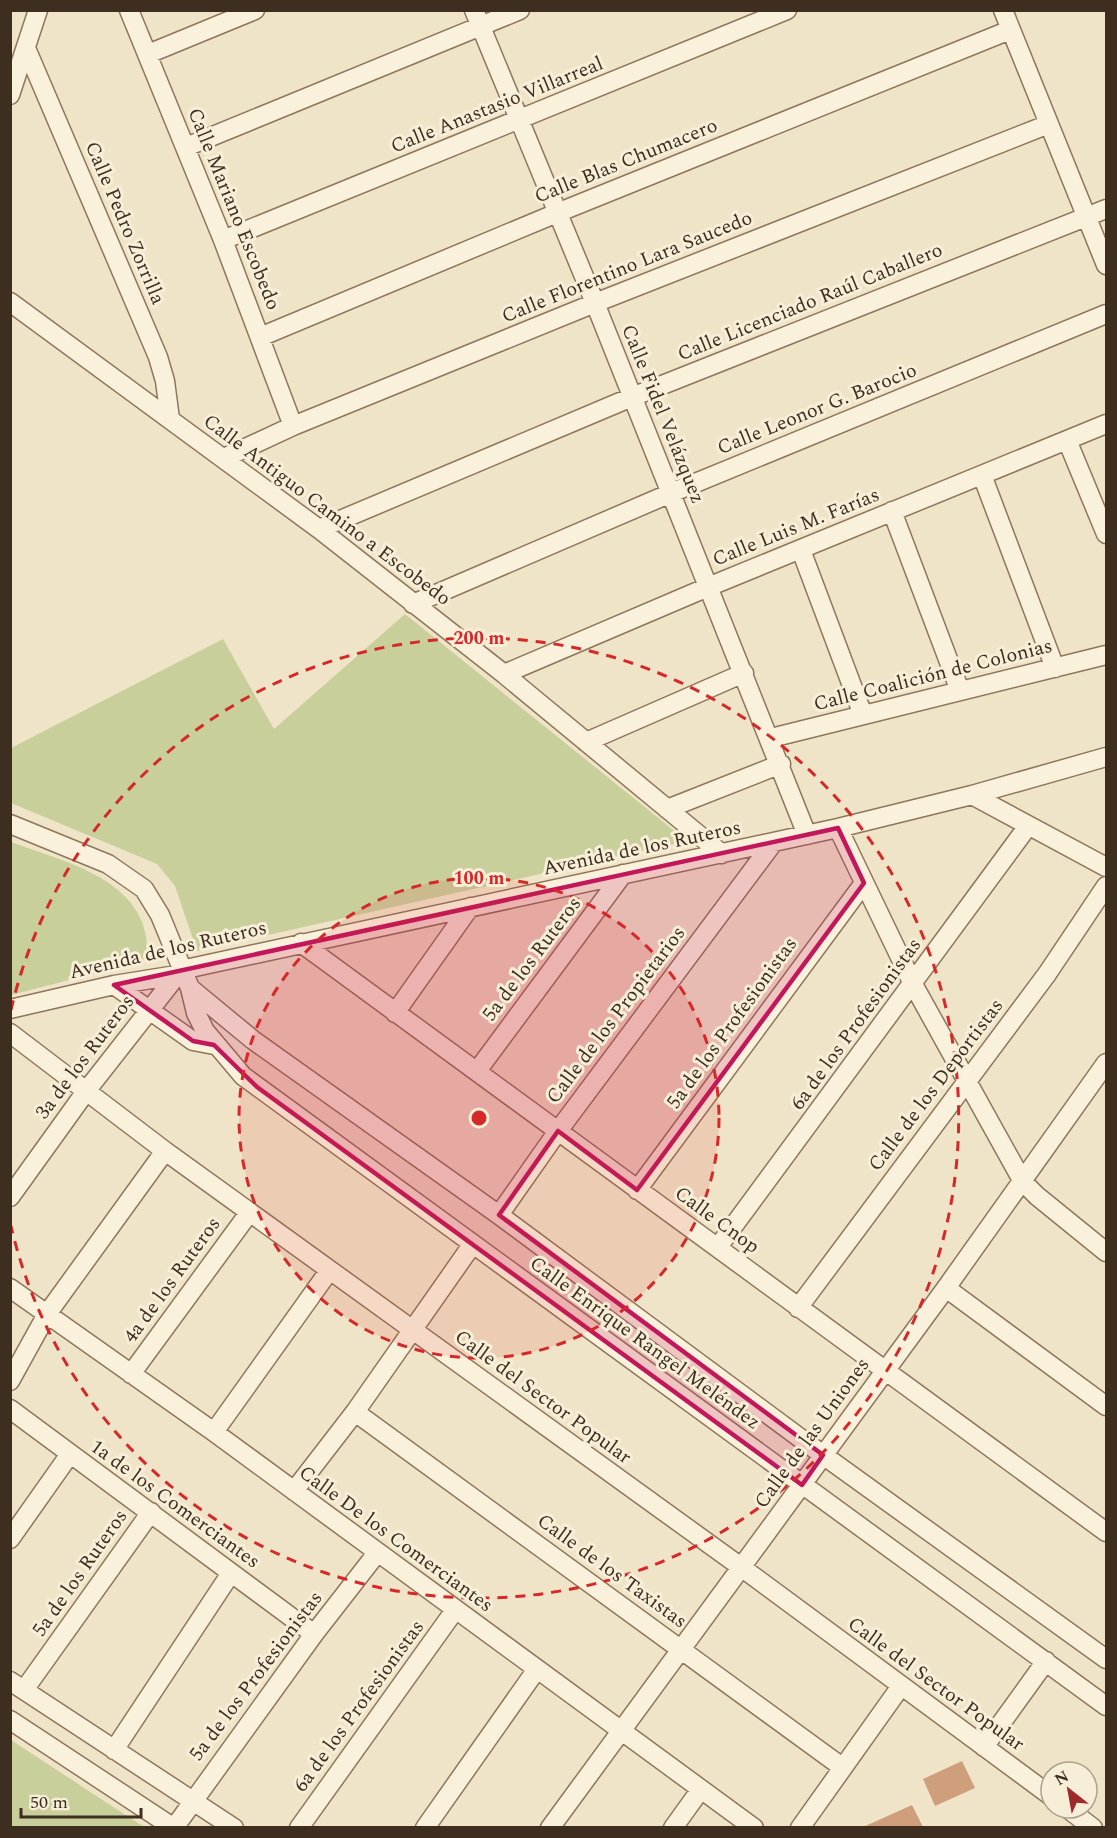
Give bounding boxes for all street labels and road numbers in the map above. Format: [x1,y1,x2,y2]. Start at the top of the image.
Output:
street label: Calle Anastasio Villarreal [386,49,608,161]
street label: Calle Mariano Escobedo [180,103,288,315]
street label: Calle Blas Chumacero [530,111,722,211]
street label: Calle Pedro Zorrilla [77,137,173,309]
street label: Calle Florentino Lara Saucedo [497,203,757,331]
street label: Calle Licenciado Raúl Caballero [673,235,947,369]
street label: Calle Fidel Velázquez [613,320,713,508]
street label: Calle Leonor G. Barocio [713,355,921,463]
street label: Calle Antiguo Camino a Escobedo [197,407,457,613]
street label: Calle Luis M. Farías [708,480,884,574]
street label: Calle Coalición de Colonias [810,631,1056,719]
street label: Avenida de los Ruteros [540,812,744,884]
street label: 5a de los Ruteros [475,890,589,1028]
street label: Avenida de los Ruteros [66,913,270,987]
street label: Calle de los Propietarios [539,920,693,1110]
street label: 5a de los Profesionistas [659,931,805,1115]
street label: 6a de los Profesionistas [783,932,929,1116]
street label: 3a de los Ruteros [28,988,142,1126]
street label: Calle de los Deportistas [861,992,1011,1178]
street label: Calle Cnop [668,1179,766,1261]
street label: 4a de los Ruteros [116,1211,228,1349]
street label: Calle Enrique Rangel Meléndez [523,1249,767,1437]
street label: Calle del Sector Popular [448,1322,638,1472]
street label: Calle de las Uniones [747,1351,877,1515]
street label: 1a de los Comerciantes [84,1432,266,1576]
street label: Calle De los Comerciantes [293,1458,499,1620]
street label: 5a de los Ruteros [25,1503,135,1643]
street label: Calle de los Taxistas [531,1506,693,1636]
street label: 5a de los Profesionistas [182,1585,330,1767]
street label: Calle del Sector Popular [841,1609,1031,1759]
street label: 6a de los Profesionistas [286,1614,432,1798]

